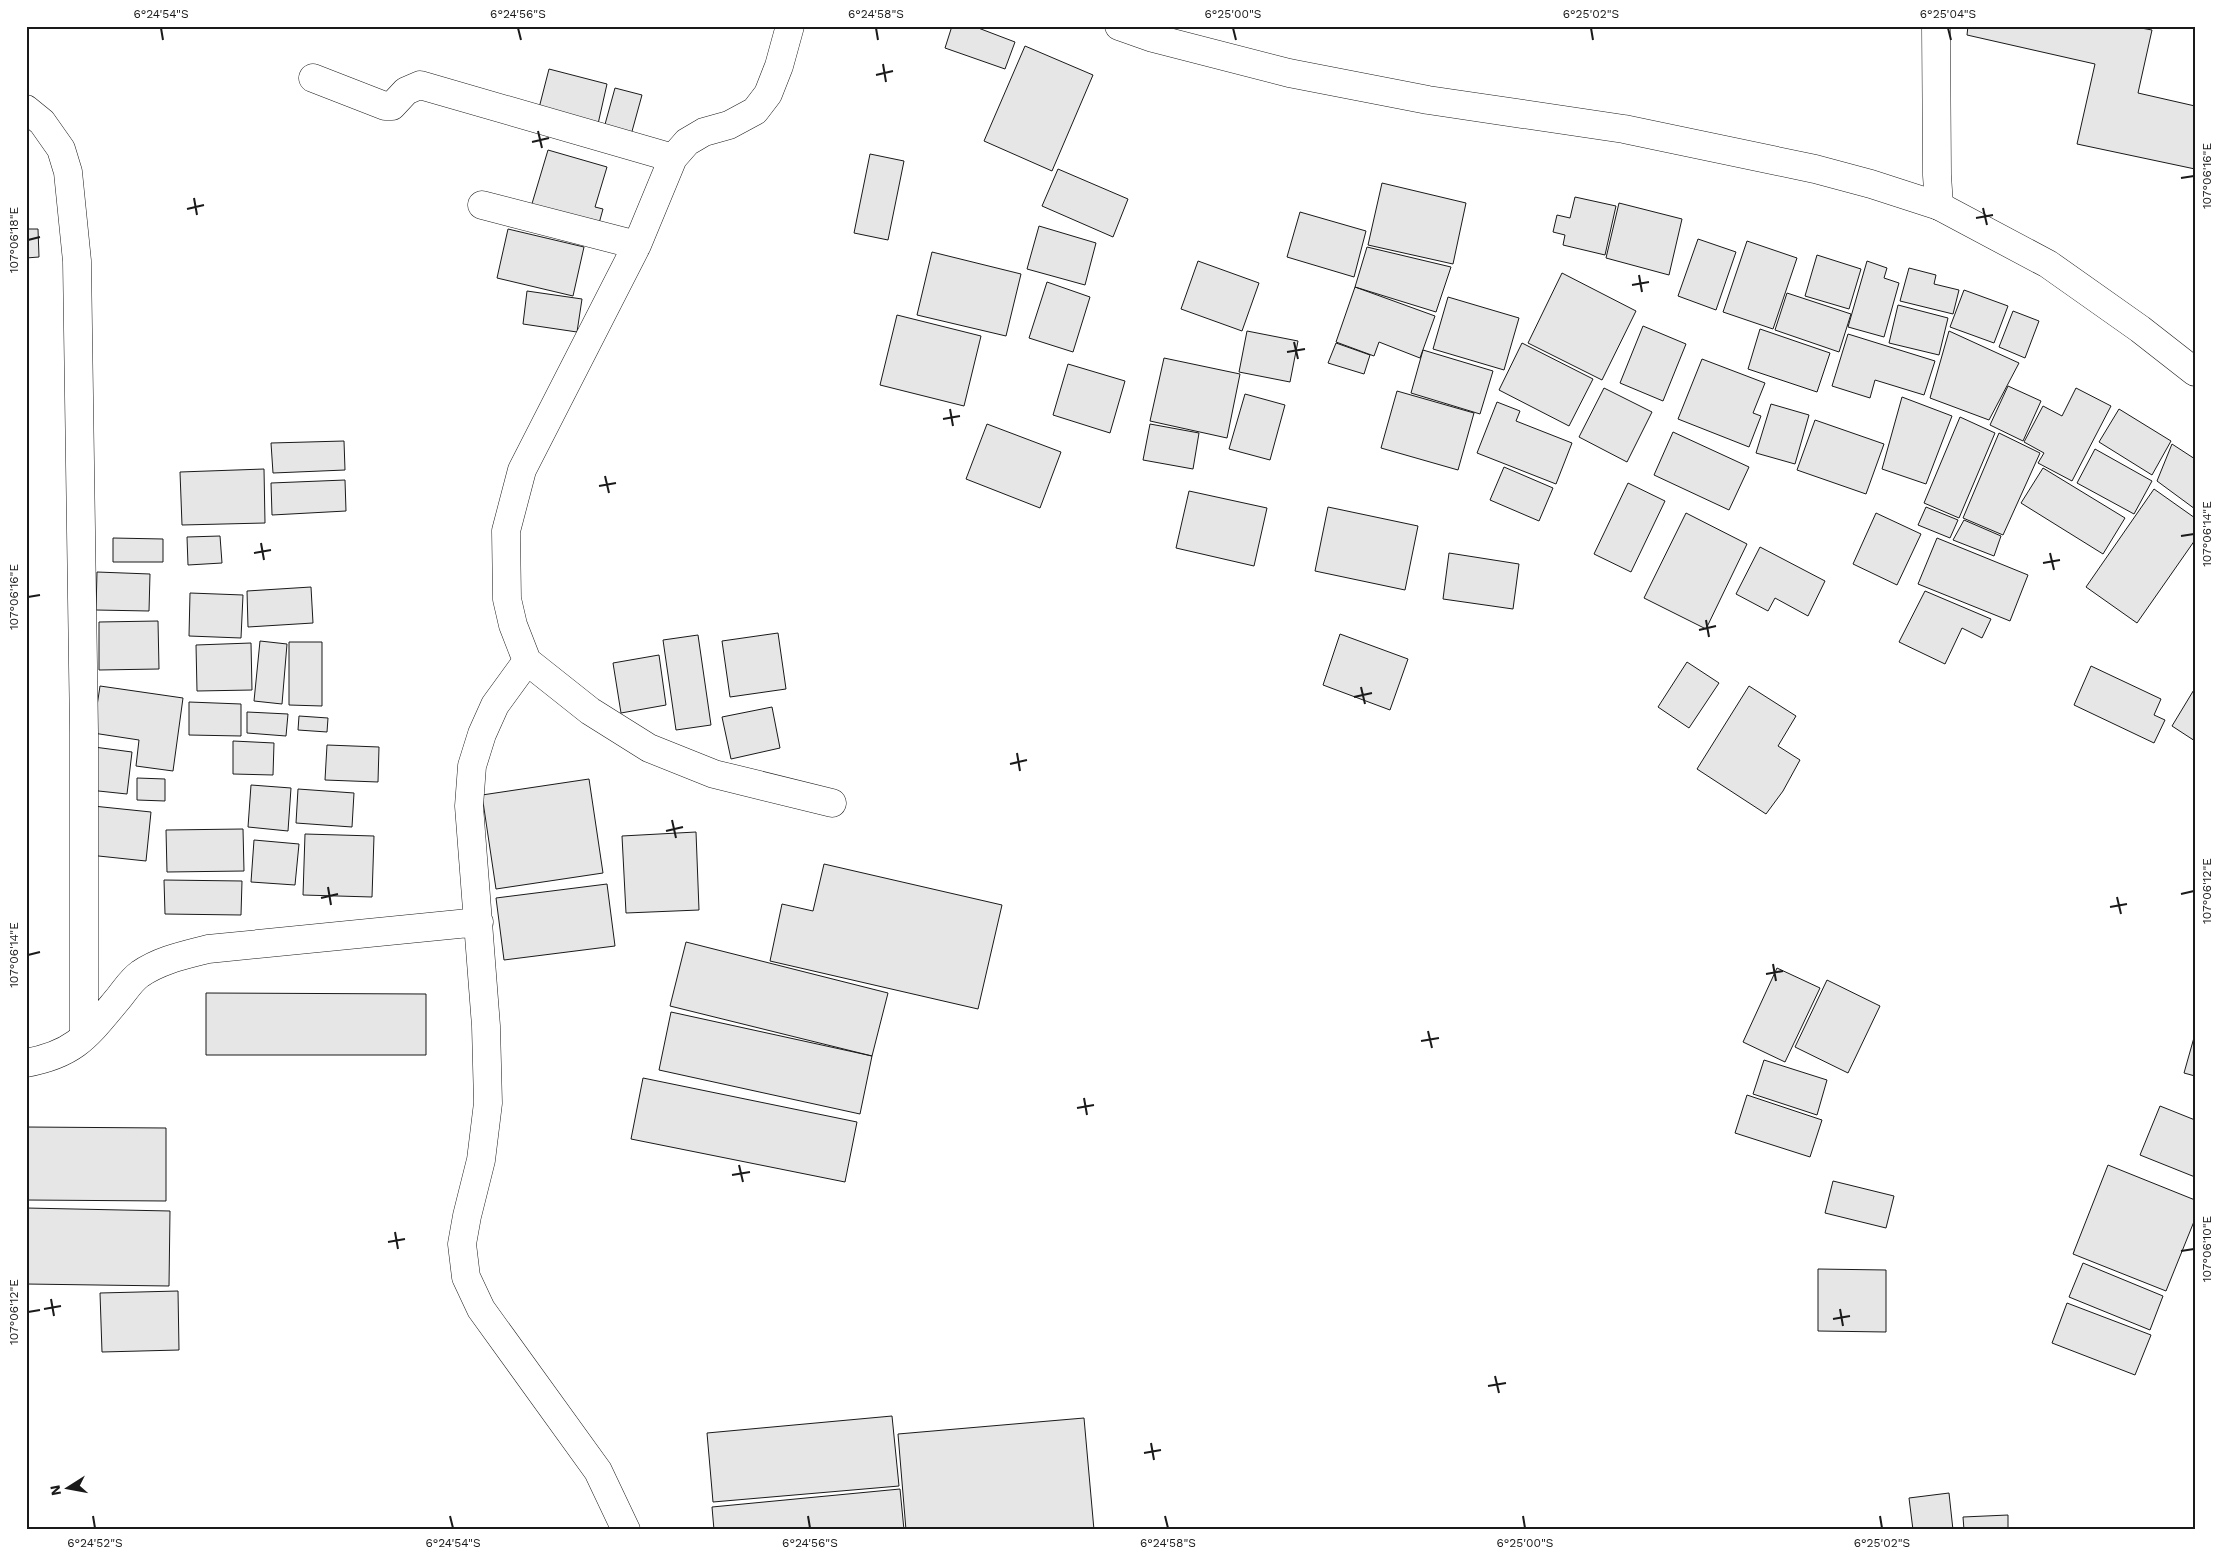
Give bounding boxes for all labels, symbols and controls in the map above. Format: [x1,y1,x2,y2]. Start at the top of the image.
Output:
text: 6°24'54"S [133,7,189,21]
text: 6°24'56"S [490,7,546,21]
text: 6°24'58"S [848,7,904,21]
text: 6°25'00"S [1204,7,1262,21]
text: 6°25'02"S [1563,7,1619,21]
text: 6°25'04"S [1920,7,1976,21]
text: 107°06'16"E [2200,143,2214,209]
text: 107°06'18"E [7,207,21,273]
text: 107°06'14"E [2200,501,2214,567]
text: 107°06'16"E [7,564,21,630]
text: 107°06'12"E [2200,858,2214,924]
text: 107°06'14"E [7,922,21,988]
text: 107°06'10"E [2200,1215,2214,1282]
text: 107°06'12"E [7,1279,21,1345]
north arrow [42,1464,92,1514]
text: N [46,1484,64,1497]
text: 6°24'52"S [67,1536,123,1550]
text: 6°24'54"S [425,1536,481,1550]
text: 6°24'56"S [782,1536,838,1550]
text: 6°24'58"S [1140,1536,1196,1550]
text: 6°25'00"S [1496,1536,1554,1550]
text: 6°25'02"S [1854,1536,1910,1550]

